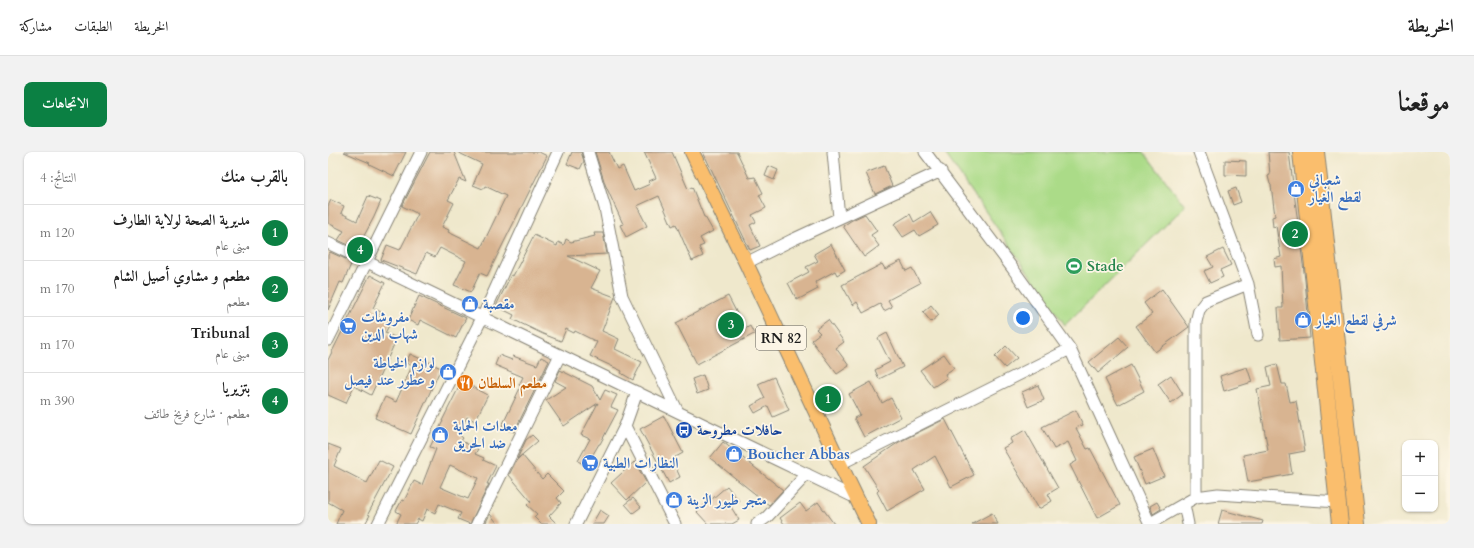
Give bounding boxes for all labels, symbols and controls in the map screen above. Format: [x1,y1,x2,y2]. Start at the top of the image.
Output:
text: الخريطة [1408,13,1454,39]
text: مشاركة [20,17,52,36]
text: الطبقات [74,17,112,36]
text: الخريطة [134,17,168,36]
button: الاتجاهات [24,82,107,127]
text: موقعنا [1398,83,1450,121]
text: بالقرب منك [221,165,288,188]
text: النتائج: 4 [40,169,76,187]
place label: شعباني لقطع الغيار [1307,170,1361,211]
shop icon: شعباني لقطع الغيار [1286,179,1306,199]
text: مديرية الصحة لولاية الطارف [113,210,250,230]
pin: 2 [1282,219,1308,249]
text: 120 m [40,224,74,242]
text: 1 [272,224,278,242]
pin: 4 [347,235,373,265]
text: مبنى عام [215,237,250,255]
sports icon: Stade [1064,256,1084,276]
place label: Stade [1087,256,1124,276]
text: مطعم و مشاوي أصيل الشام [113,266,250,286]
text: 170 m [40,280,74,298]
text: 2 [272,280,278,298]
text: مطعم [226,293,250,311]
shop icon: مقصبة [460,294,480,314]
place label: مقصبة [483,294,515,314]
place label: مفروشات شهاب الدين [361,307,418,344]
your location [1013,308,1033,328]
pin: 3 [718,310,744,340]
shop icon: شرفي لقطع الغيار [1293,310,1313,330]
place label: شرفي لقطع الغيار [1314,310,1397,334]
supermarket icon: مفروشات شهاب الدين [338,316,358,336]
text: Tribunal [191,323,250,343]
road number: RN 82 [756,326,806,350]
text: 170 m [40,336,74,354]
text: 3 [272,336,278,354]
text: مبنى عام [215,345,250,363]
place label: لوازم الخياطة و عطور عند فيصل [344,353,435,391]
shop icon: لوازم الخياطة و عطور عند فيصل [438,362,458,382]
restaurant icon: مطعم السلطان [455,373,475,393]
place label: مطعم السلطان [478,373,547,397]
text: بتزيريا [222,378,250,398]
pin: 1 [815,384,841,414]
text: 390 m [40,392,74,410]
text: 4 [272,392,278,410]
text: مطعم · شارع فريخ طائف [144,405,250,423]
place label: معدات الحماية ضد الحريق [453,416,518,453]
bus stop icon: حافلات مطروحة [674,420,694,440]
place label: حافلات مطروحة [697,420,782,440]
shop icon: معدات الحماية ضد الحريق [430,425,450,445]
map controls [1402,440,1438,512]
button: + [1402,440,1438,476]
shop icon: Boucher Abbas [724,444,744,464]
place label: Boucher Abbas [747,444,850,464]
supermarket icon: النظارات الطبية [580,453,600,473]
place label: النظارات الطبية [603,453,679,473]
button: − [1402,476,1438,512]
shop icon: متجر طيور الزينة [664,490,684,510]
place label: متجر طيور الزينة [687,490,767,510]

